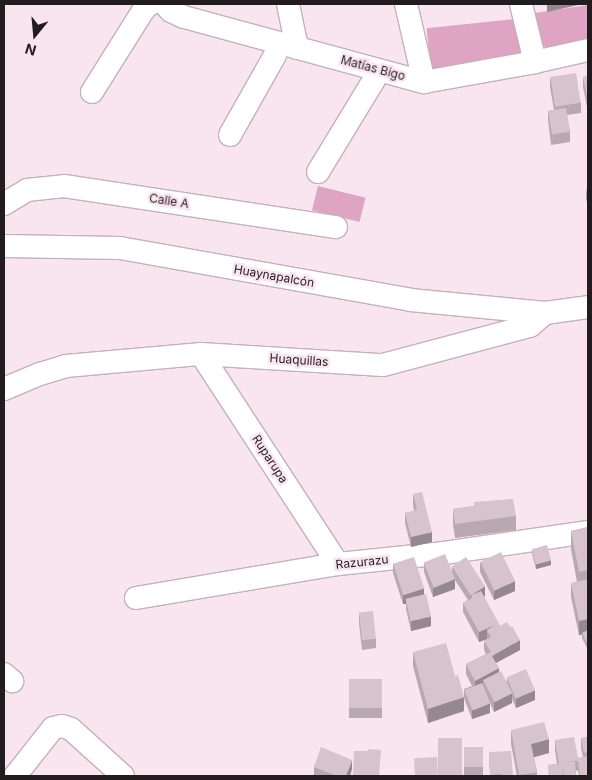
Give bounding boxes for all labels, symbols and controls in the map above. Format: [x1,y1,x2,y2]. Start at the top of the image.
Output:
north arrow [10,10,60,60]
text: N [23,40,38,60]
street label: Matías Bigo [339,52,407,84]
street label: Calle A [148,191,190,211]
street label: Huaynapalcón [233,262,315,290]
street label: Huaquillas [269,351,329,369]
street label: Ruparupa [249,432,291,486]
street label: Razurazu [335,552,389,572]

